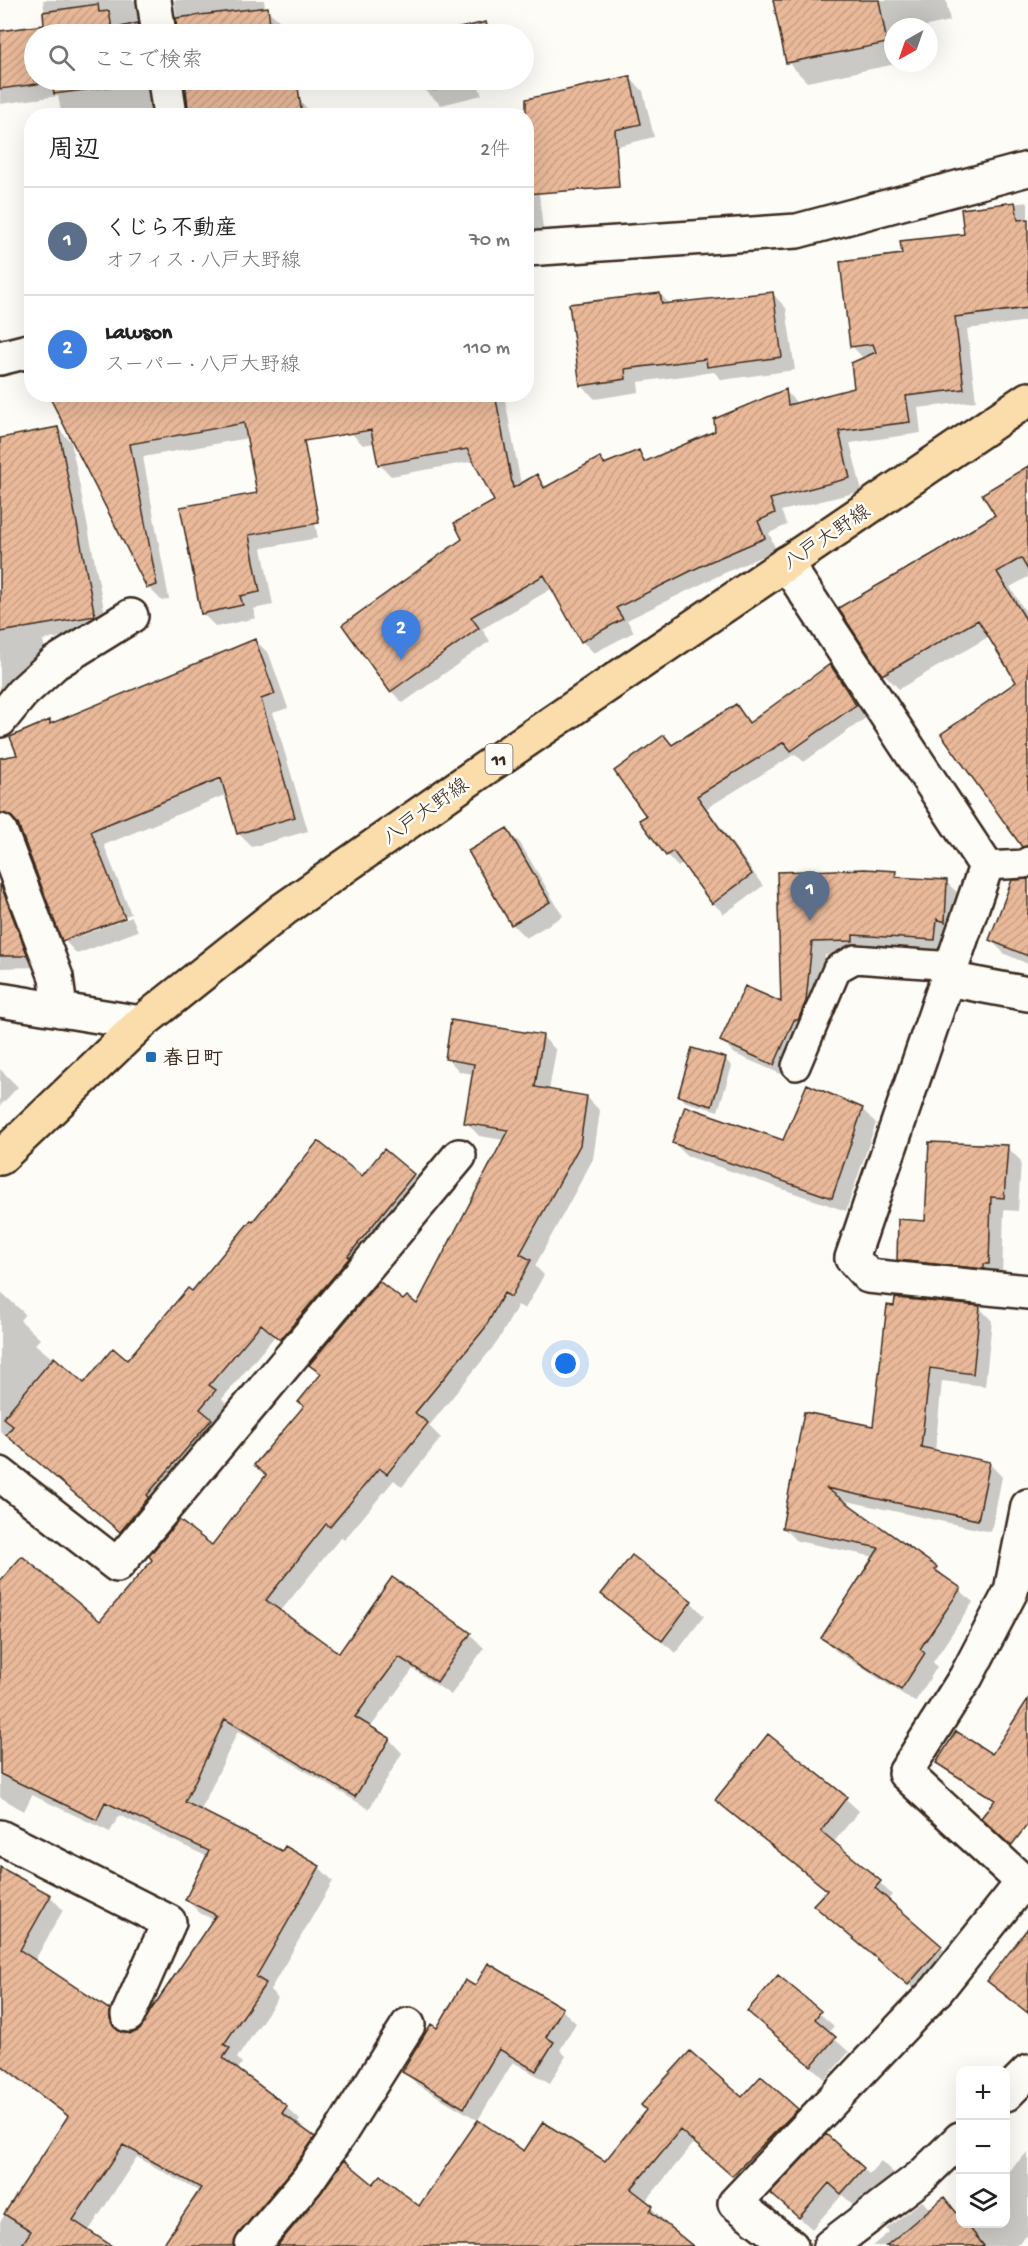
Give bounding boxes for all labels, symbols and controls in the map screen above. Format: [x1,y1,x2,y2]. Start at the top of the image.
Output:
north arrow [884,18,938,72]
search box [24,24,534,90]
icon: search [45,41,78,74]
text: ここで検索 [93,49,203,75]
text: 周辺 [48,137,100,168]
text: 2件 [480,140,510,163]
text: くじら不動産 [105,217,237,243]
text: 1 [63,230,72,253]
text: 70 m [469,230,510,253]
text: オフィス · 八戸大野線 [105,251,301,274]
text: Lawson [105,321,172,347]
text: 2 [63,338,72,361]
text: 110 m [464,338,510,361]
text: スーパー · 八戸大野線 [105,355,300,378]
street label: 八戸大野線 [780,501,876,576]
pin: 2 [382,610,420,660]
road number: 11 [486,744,512,774]
street label: 八戸大野線 [379,774,475,851]
pin: 1 [790,872,830,921]
place label: 春日町 [163,1047,223,1072]
marker: 春日町 [144,1050,158,1064]
your location [551,1349,580,1378]
map controls [956,2066,1010,2228]
button: + [956,2066,1010,2120]
button: − [956,2120,1010,2174]
button: layers [956,2174,1010,2228]

